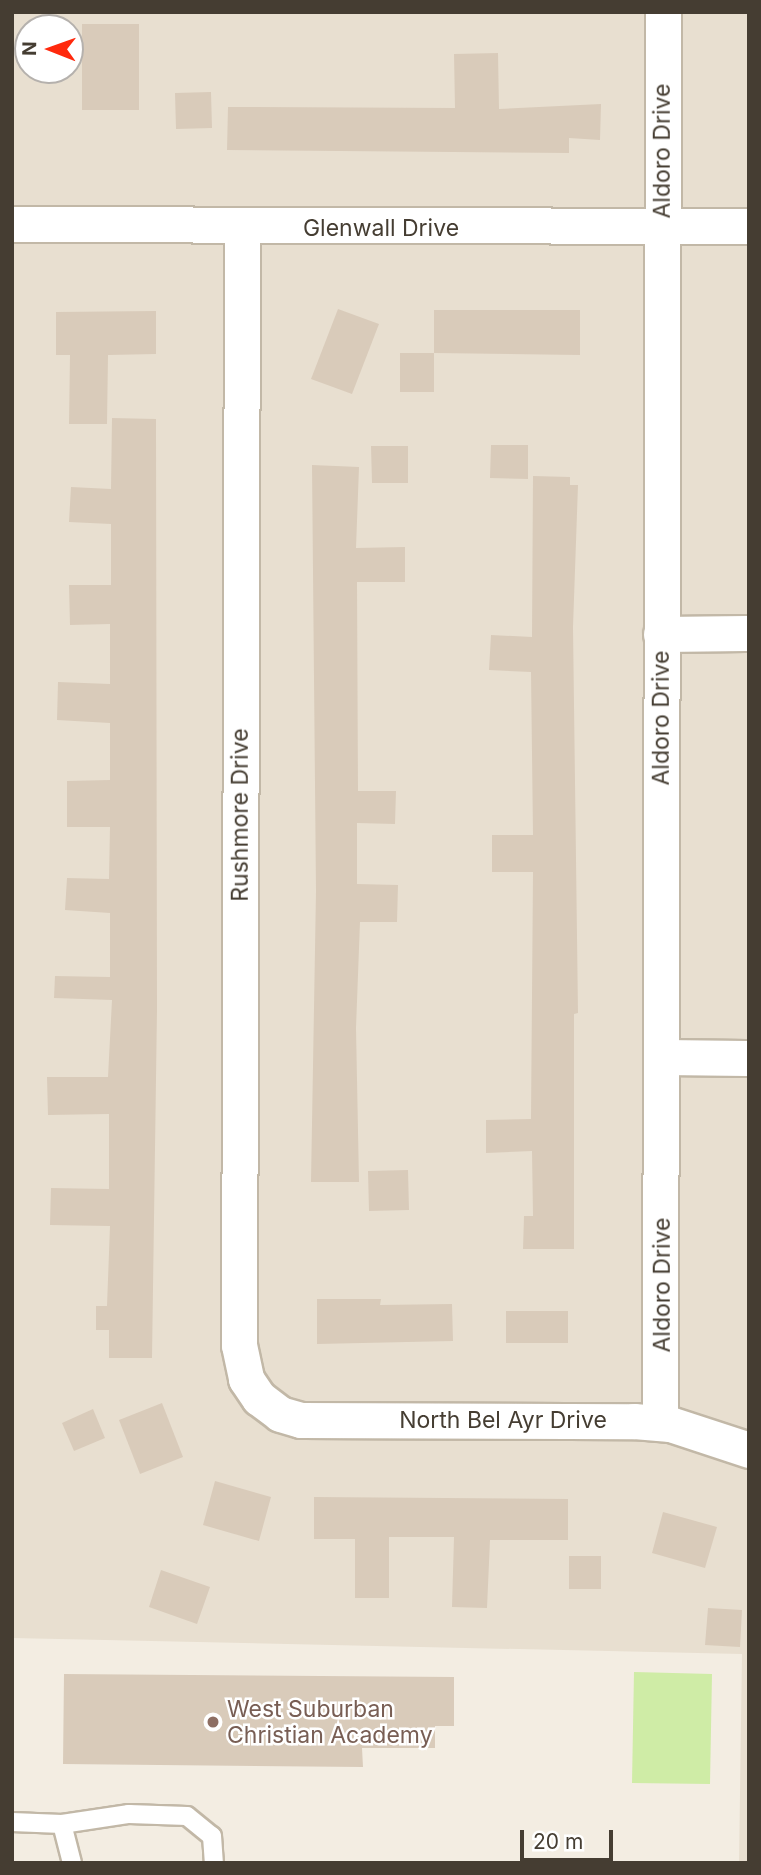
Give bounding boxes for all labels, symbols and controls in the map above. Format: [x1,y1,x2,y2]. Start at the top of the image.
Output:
north arrow [14,14,84,84]
text: N [18,41,41,56]
street label: Aldoro Drive [648,84,676,218]
street label: Glenwall Drive [303,214,459,242]
street label: Aldoro Drive [647,651,675,785]
street label: Rushmore Drive [226,728,254,902]
street label: Aldoro Drive [648,1218,676,1352]
street label: North Bel Ayr Drive [399,1406,607,1434]
place label: West Suburban Christian Academy [227,1695,433,1749]
marker: West Suburban Christian Academy [205,1714,221,1730]
scale bar [523,1815,616,1859]
text: 20 m [533,1829,583,1854]

